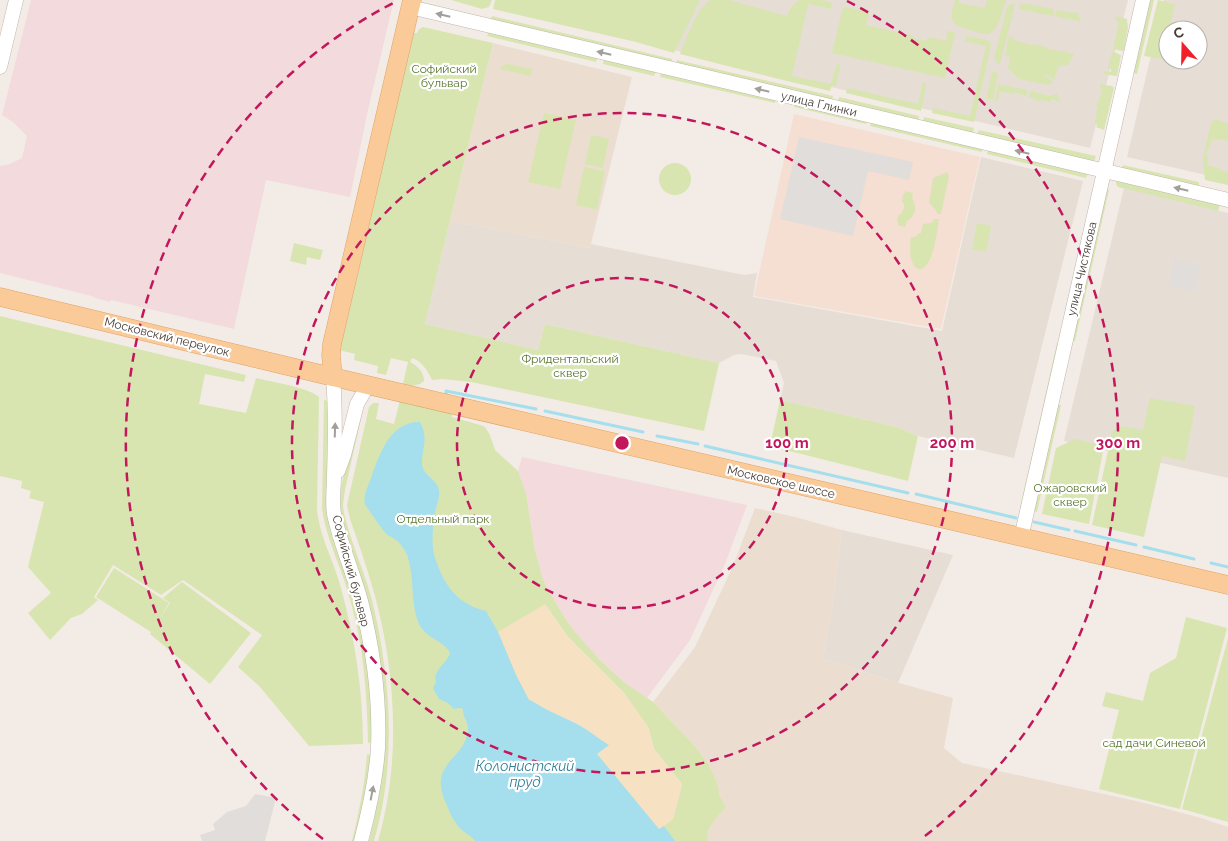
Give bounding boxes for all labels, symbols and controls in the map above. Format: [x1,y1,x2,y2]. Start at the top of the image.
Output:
one-way arrow [435,11,450,19]
north arrow [1158,20,1208,70]
text: С [1171,23,1186,42]
one-way arrow [596,49,611,57]
park label: Софийский бульвар [411,62,477,90]
one-way arrow [754,86,769,94]
street label: улица Глинки [780,88,858,120]
one-way arrow [1015,148,1030,156]
one-way arrow [1173,185,1188,193]
street label: улица Чистякова [1064,221,1100,317]
street label: Московский переулок [103,315,231,359]
park label: Фридентальский сквер [521,352,619,380]
one-way arrow [331,422,339,438]
centre of rings [613,434,631,452]
text: 100 m [765,434,809,452]
text: 200 m [930,434,974,452]
text: 300 m [1096,434,1140,452]
street label: Московское шоссе [726,463,836,501]
park label: Ожаровский сквер [1033,481,1107,509]
park label: Отдельный парк [396,512,490,526]
street label: Софийский бульвар [329,514,373,628]
park label: сад дачи Синевой [1102,736,1206,750]
water label: Колонистский пруд [476,758,574,790]
one-way arrow [368,785,376,801]

